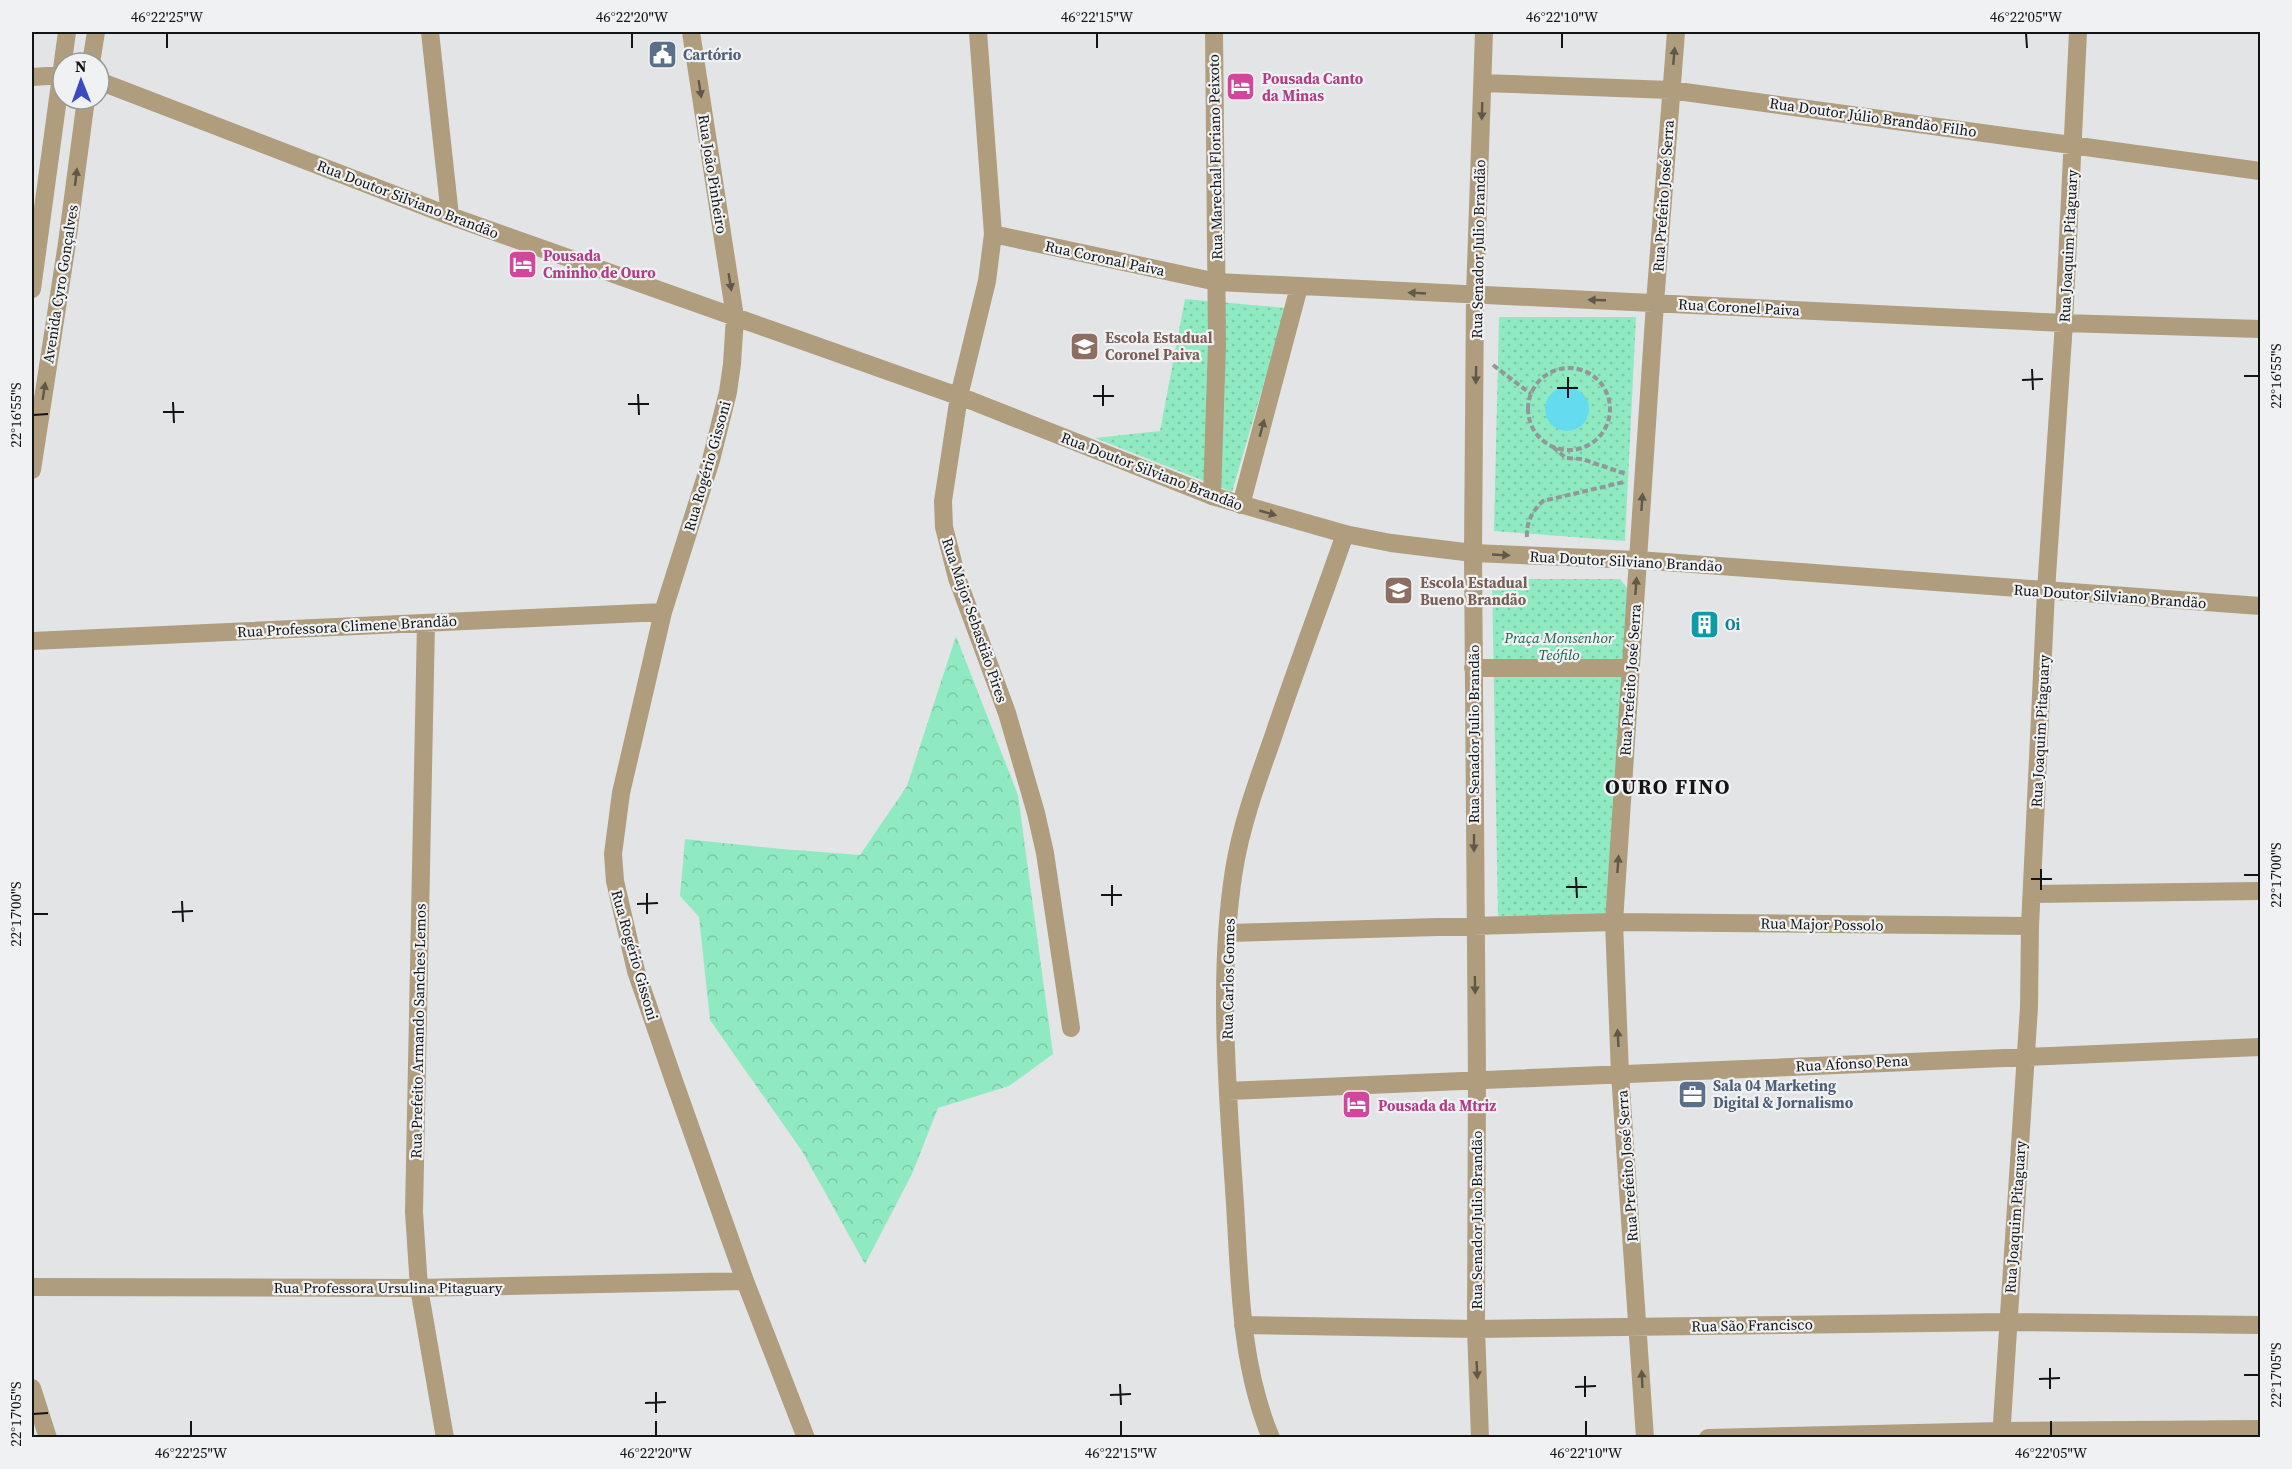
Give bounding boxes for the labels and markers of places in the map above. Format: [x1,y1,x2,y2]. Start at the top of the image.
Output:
public building icon: Cartório [646,38,678,70]
place label: Cartório [683,44,742,65]
place label: Pousada Canto da Minas [1262,68,1364,106]
hotel icon: Pousada Canto da Minas [1225,71,1257,103]
place label: Pousada Cminho de Ouro [543,245,656,283]
hotel icon: Pousada Cminho de Ouro [506,248,538,280]
place label: Escola Estadual Coronel Paiva [1105,327,1213,365]
school or university icon: Escola Estadual Coronel Paiva [1068,330,1100,362]
place label: Escola Estadual Bueno Brandão [1420,572,1528,610]
school or university icon: Escola Estadual Bueno Brandão [1383,575,1415,607]
building icon: Oi [1688,608,1720,640]
place label: Oi [1725,614,1741,635]
place label: Sala 04 Marketing Digital & Jornalismo [1713,1075,1854,1113]
office icon: Sala 04 Marketing Digital & Jornalismo [1676,1078,1708,1110]
hotel icon: Pousada da Mtriz [1341,1089,1373,1121]
place label: Pousada da Mtriz [1378,1095,1496,1116]

